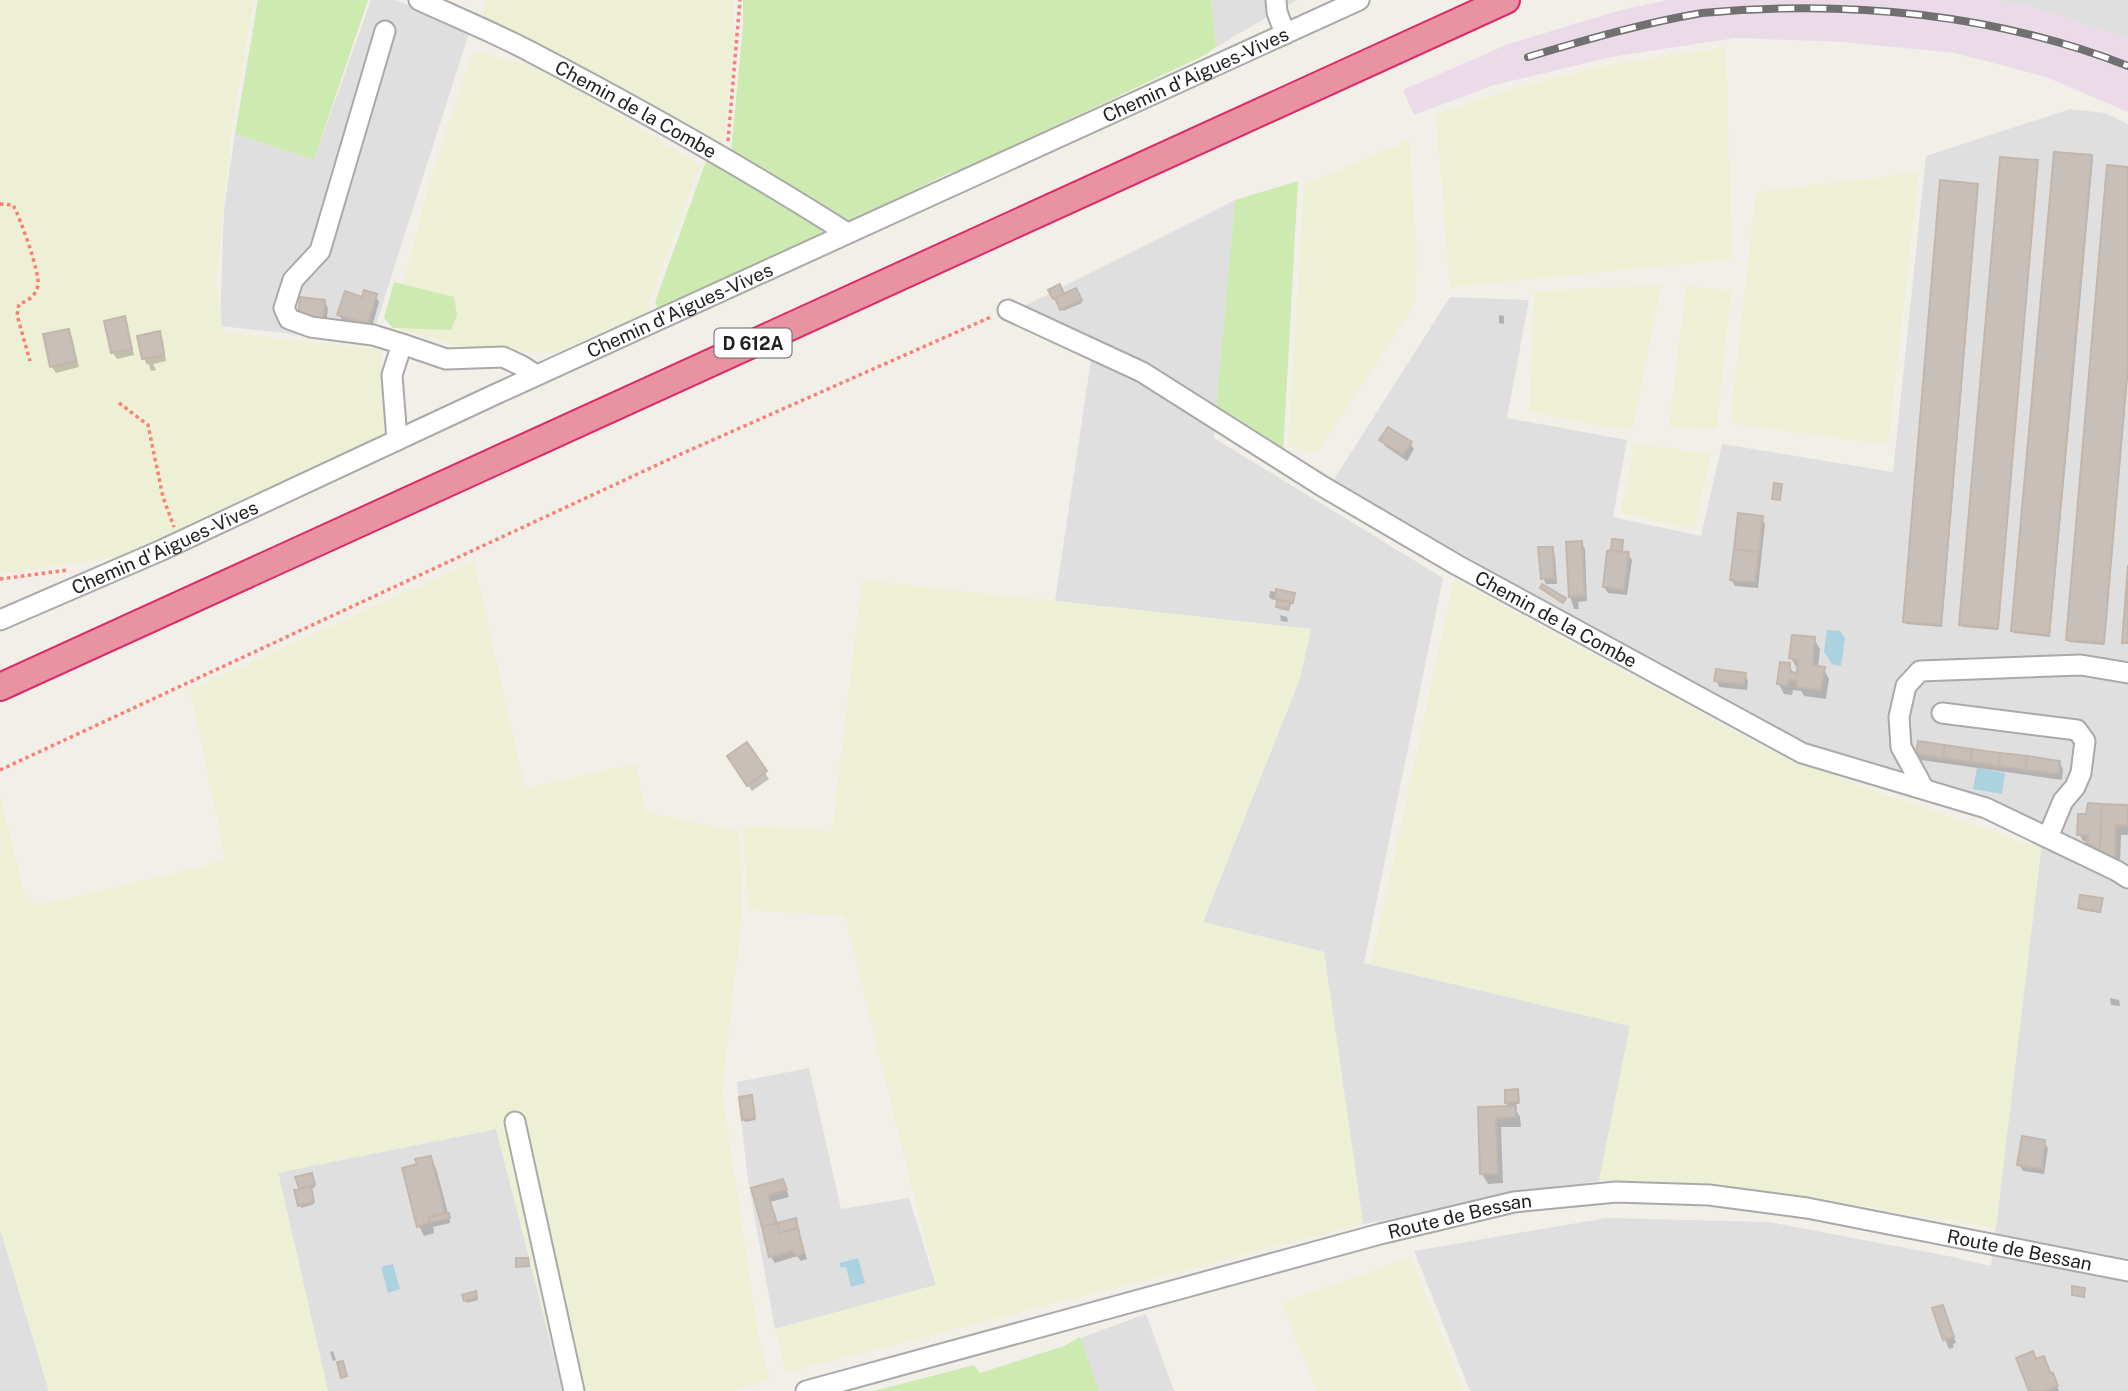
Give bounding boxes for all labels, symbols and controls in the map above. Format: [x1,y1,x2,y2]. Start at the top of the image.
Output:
street label: Chemin d'Aigues-Vives [1099,23,1292,127]
street label: Chemin de la Combe [551,56,721,163]
street label: Chemin d'Aigues-Vives [583,258,776,362]
road number: D 612A [714,328,792,358]
street label: Chemin d'Aigues-Vives [68,496,261,599]
street label: Chemin de la Combe [1471,566,1641,672]
street label: Route de Bessan [1385,1189,1533,1243]
street label: Route de Bessan [1945,1225,2094,1275]

